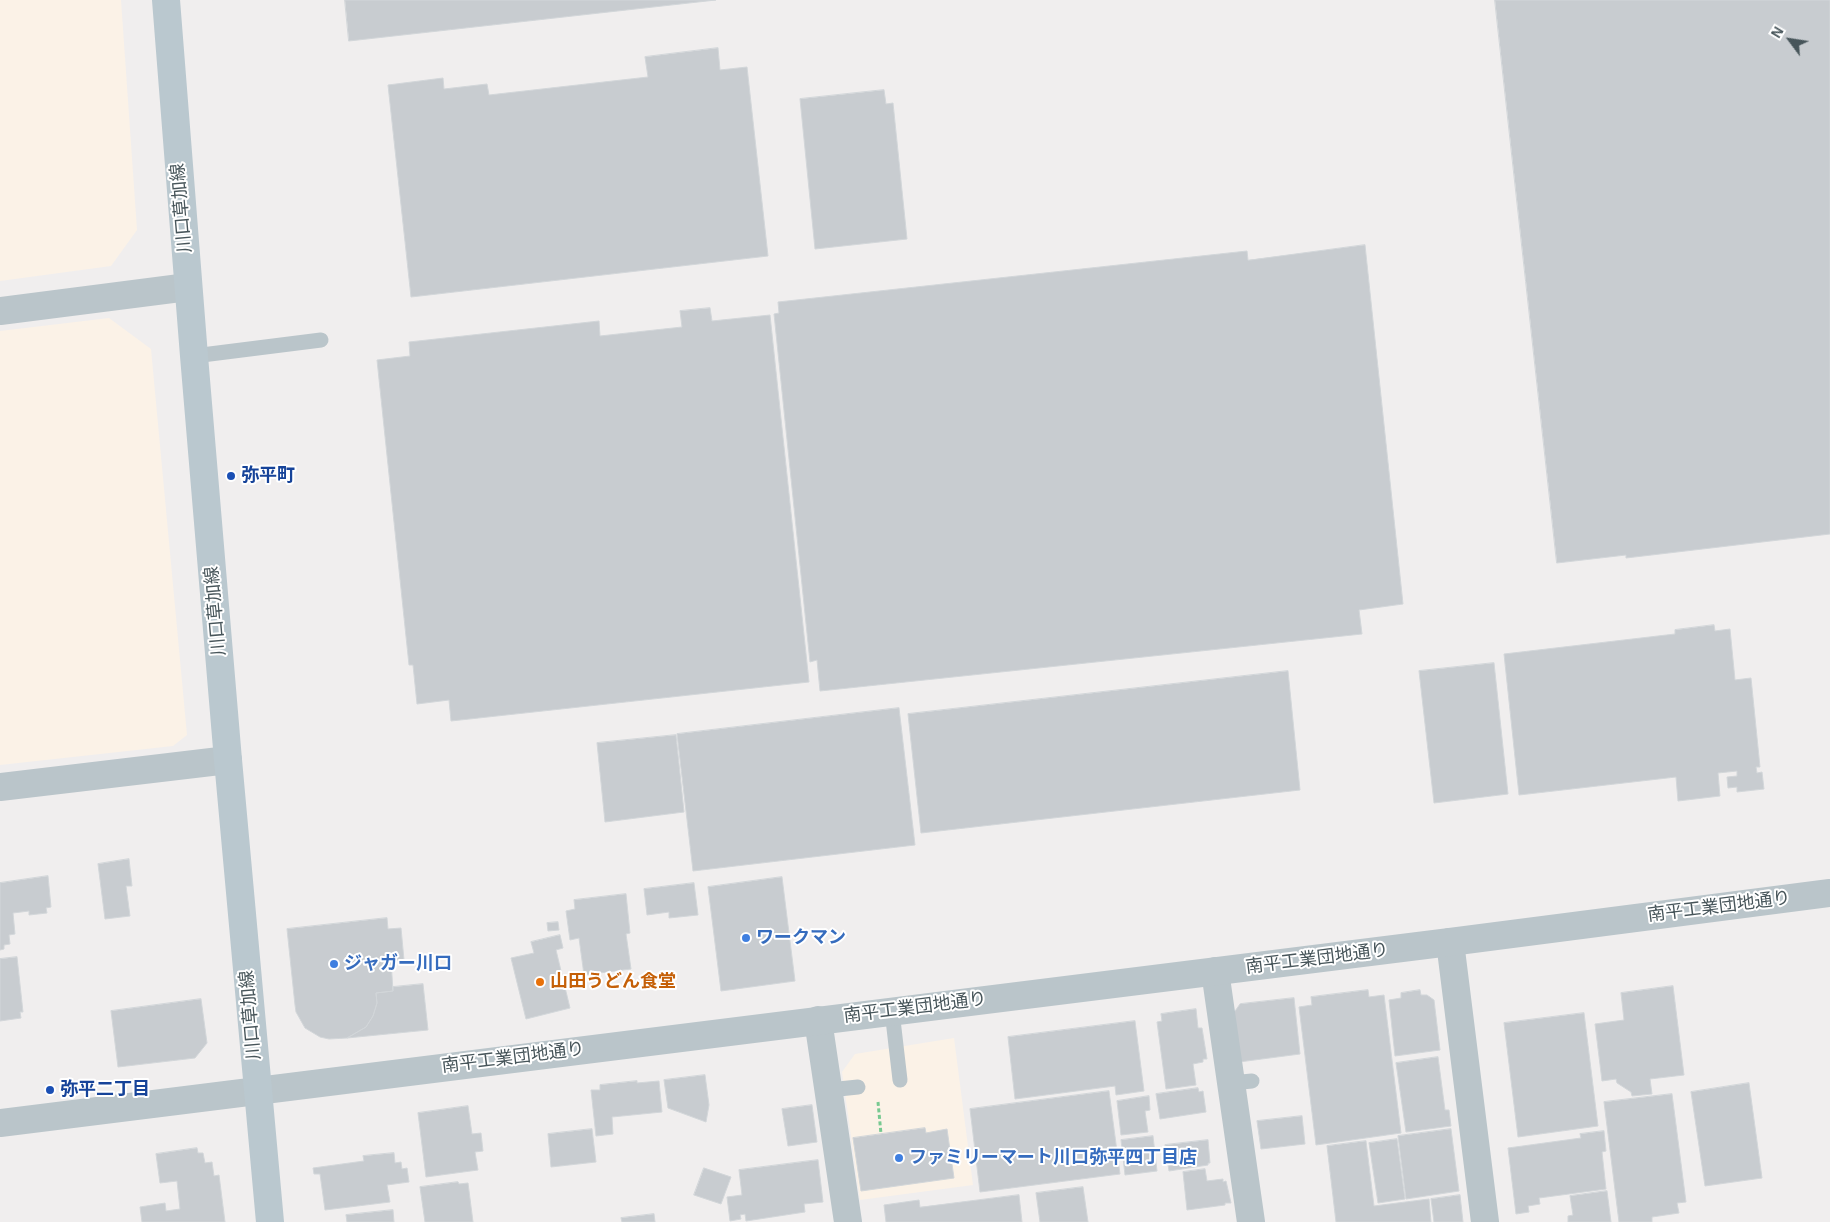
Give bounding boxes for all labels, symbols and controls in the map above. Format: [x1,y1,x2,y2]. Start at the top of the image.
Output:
north arrow [1765,15,1815,65]
text: N [1768,24,1787,41]
street label: 川口草加線 [167,162,197,254]
place label: 弥平町 [241,465,295,487]
marker: 弥平町 [225,470,237,482]
street label: 川口草加線 [201,565,231,657]
street label: 南平工業団地通り [1646,888,1792,926]
place label: ワークマン [756,927,846,949]
marker: ワークマン [740,932,752,944]
street label: 南平工業団地通り [1244,940,1390,978]
place label: ジャガー川口 [344,953,452,975]
marker: ジャガー川口 [328,958,340,970]
street label: 川口草加線 [236,969,266,1061]
place label: 山田うどん食堂 [550,971,676,993]
marker: 山田うどん食堂 [534,976,546,988]
street label: 南平工業団地通り [842,989,988,1027]
street label: 南平工業団地通り [440,1039,586,1077]
place label: 弥平二丁目 [60,1079,150,1101]
marker: 弥平二丁目 [44,1084,56,1096]
place label: ファミリーマート川口弥平四丁目店 [909,1147,1197,1169]
marker: ファミリーマート川口弥平四丁目店 [893,1152,905,1164]

